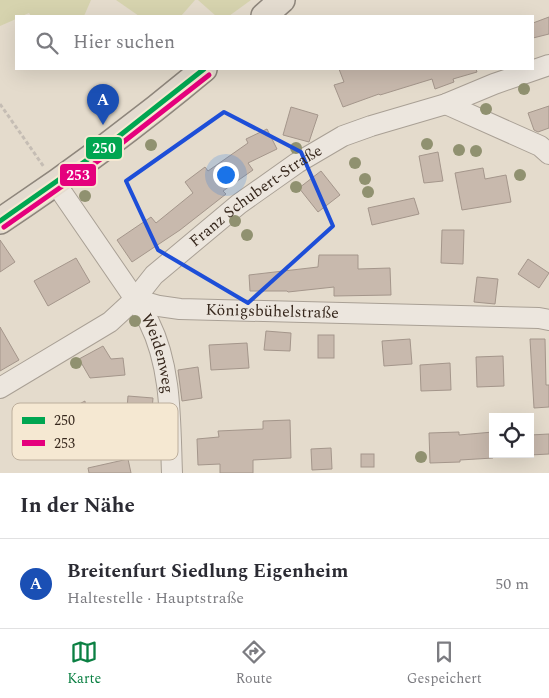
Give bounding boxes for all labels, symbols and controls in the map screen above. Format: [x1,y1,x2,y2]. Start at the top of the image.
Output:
search box [15,15,534,70]
text: Hier suchen [73,28,175,57]
icon: search [33,29,61,57]
pin: A [87,84,119,125]
line badge: 250 [85,136,123,160]
text: 250 [92,138,116,159]
street label: Franz Schubert-Straße [184,139,327,253]
your location [213,162,239,188]
line badge: 253 [59,163,97,187]
text: 253 [66,165,90,186]
street label: Königsbühelstraße [205,298,339,325]
street label: Weidenweg [135,309,180,395]
legend [12,403,178,460]
text: 250 [54,410,75,431]
map controls [489,413,534,458]
button: locate [489,413,534,458]
text: 253 [54,433,75,454]
text: In der Nähe [20,490,135,522]
text: Breitenfurt Siedlung Eigenheim [67,557,348,586]
text: A [30,572,42,596]
text: 50 m [495,572,529,596]
text: Haltestelle · Hauptstraße [67,586,244,610]
tab: Karte [67,638,101,689]
tab: Route [236,638,272,689]
tab: Gespeichert [407,638,482,689]

